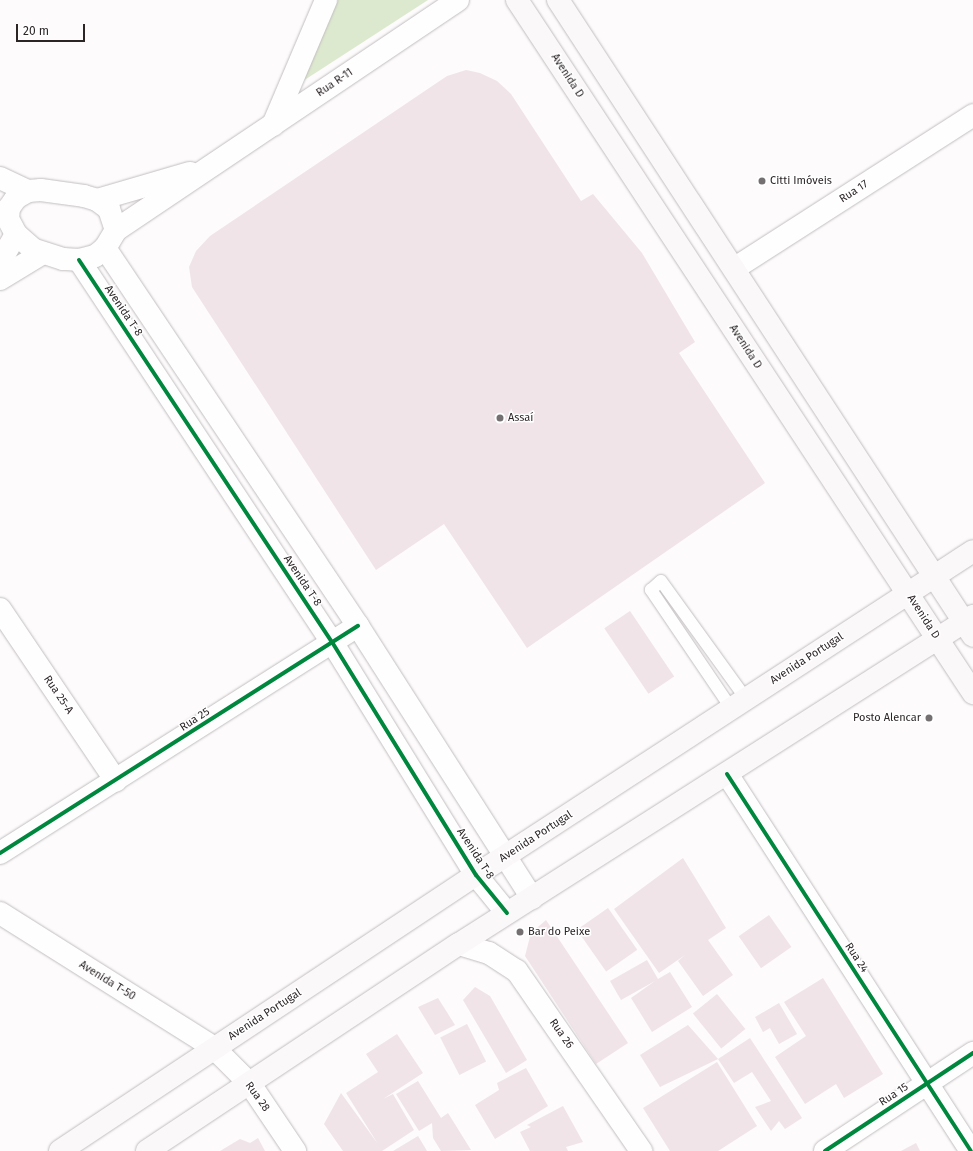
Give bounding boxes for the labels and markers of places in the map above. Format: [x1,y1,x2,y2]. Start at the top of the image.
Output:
place label: Citti Imóveis [770,174,832,188]
marker: Citti Imóveis [757,176,767,186]
place label: Assaí [508,411,533,425]
marker: Assaí [495,413,505,423]
place label: Posto Alencar [853,711,921,725]
marker: Posto Alencar [924,713,934,723]
place label: Bar do Peixe [528,925,590,939]
marker: Bar do Peixe [515,927,525,937]

